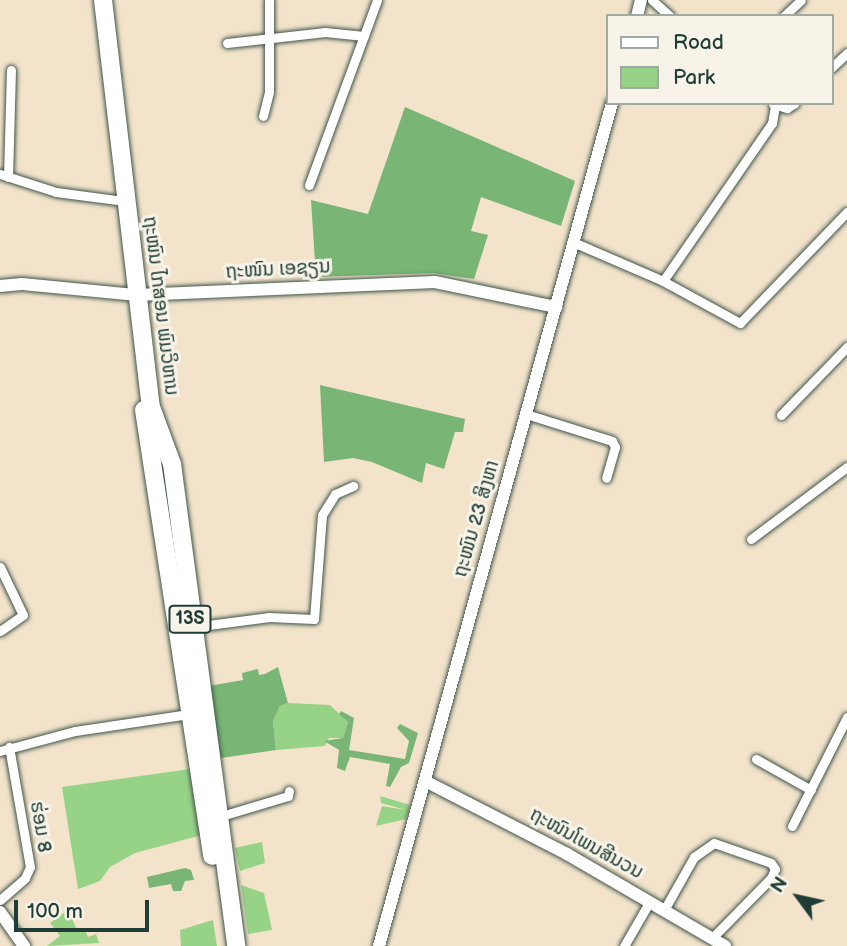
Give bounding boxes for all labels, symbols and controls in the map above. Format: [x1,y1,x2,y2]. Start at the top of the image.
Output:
legend [606,14,833,105]
text: Road [673,30,724,55]
text: Park [673,65,715,90]
street label: ຖະໜົນ ໄກສອນ ພົມວິຫານ [138,215,182,397]
street label: ຖະໜົນ ເອຊຽນ [225,256,331,284]
street label: ຖະໜົນ 23 ສິງຫາ [449,458,505,580]
road number: 13S [167,604,213,634]
street label: ຮ່ອມ 8 [24,800,56,854]
street label: ຖະໜົນໂພນສີນວນ [525,803,647,885]
north arrow [763,862,833,932]
text: N [766,873,794,898]
scale bar [18,886,152,930]
text: 100 m [27,899,83,924]

